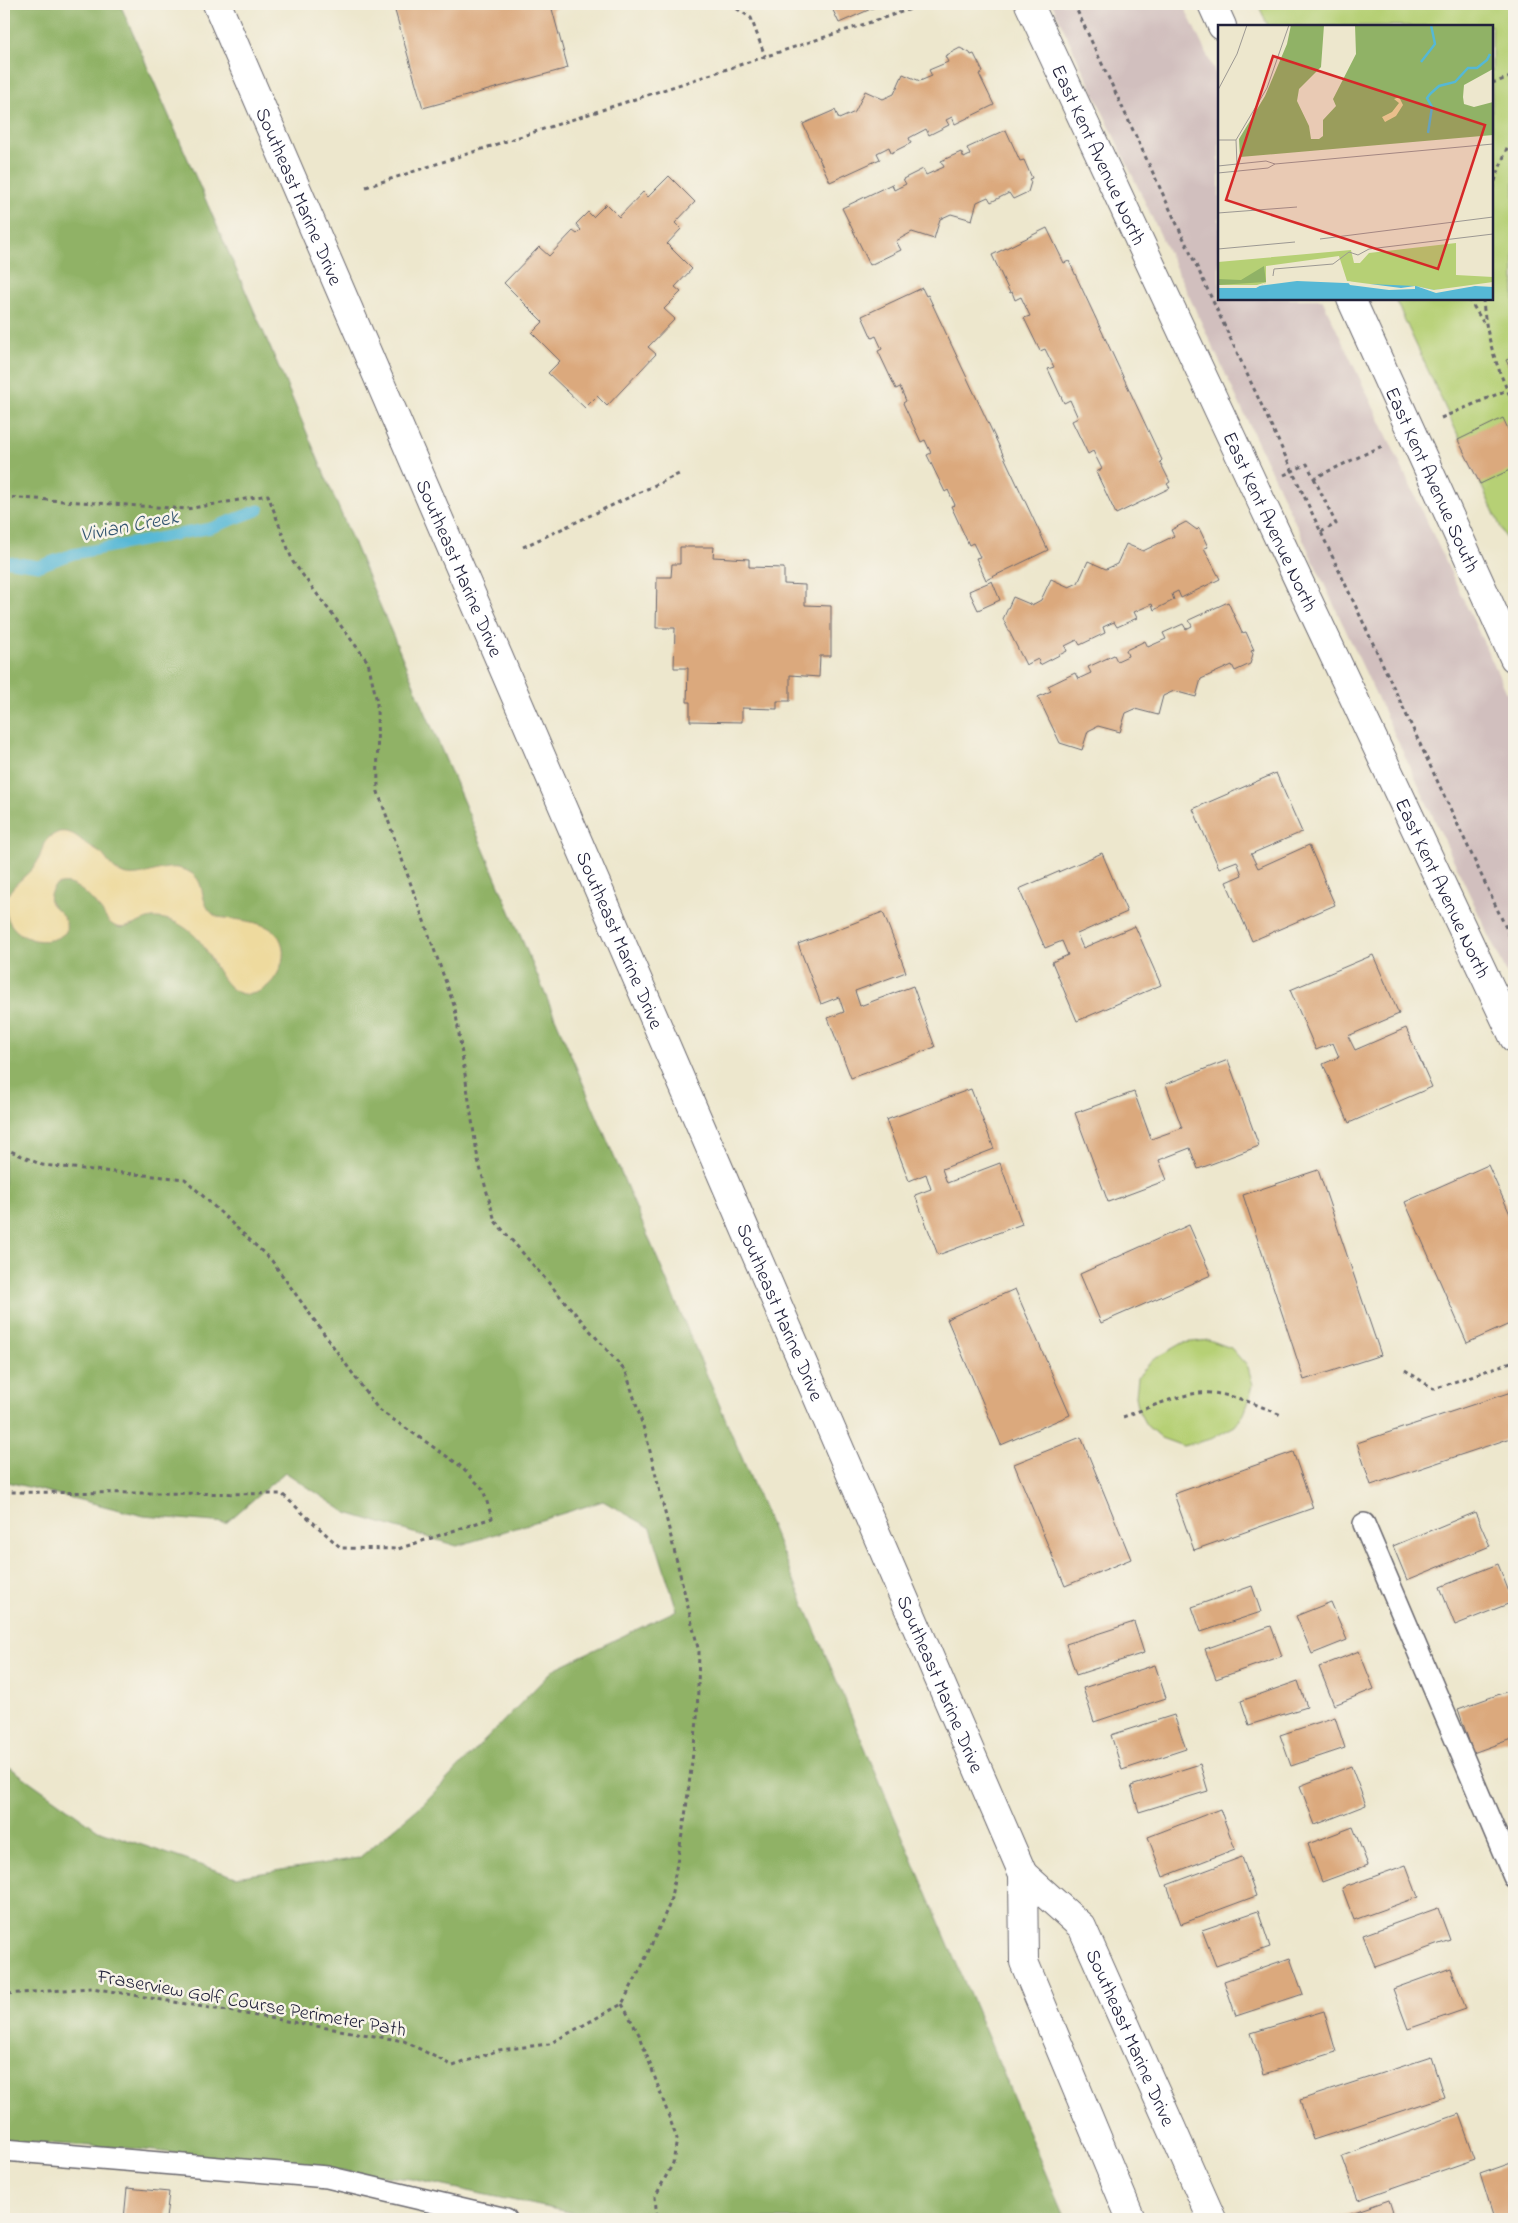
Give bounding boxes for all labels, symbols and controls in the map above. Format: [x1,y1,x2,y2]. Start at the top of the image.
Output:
inset map [1218,25,1493,300]
street label: East Kent Avenue North [1042,60,1152,251]
street label: Southeast Marine Drive [246,103,349,290]
street label: East Kent Avenue South [1376,383,1485,578]
street label: East Kent Avenue North [1214,427,1323,617]
street label: Southeast Marine Drive [407,475,509,662]
water label: Vivian Creek [78,503,182,551]
street label: East Kent Avenue North [1386,794,1496,984]
street label: Southeast Marine Drive [567,847,669,1034]
street label: Southeast Marine Drive [727,1219,829,1406]
street label: Southeast Marine Drive [888,1591,990,1778]
street label: Southeast Marine Drive [1077,1945,1181,2131]
street label: Fraserview Golf Course Perimeter Path [94,1963,408,2046]

